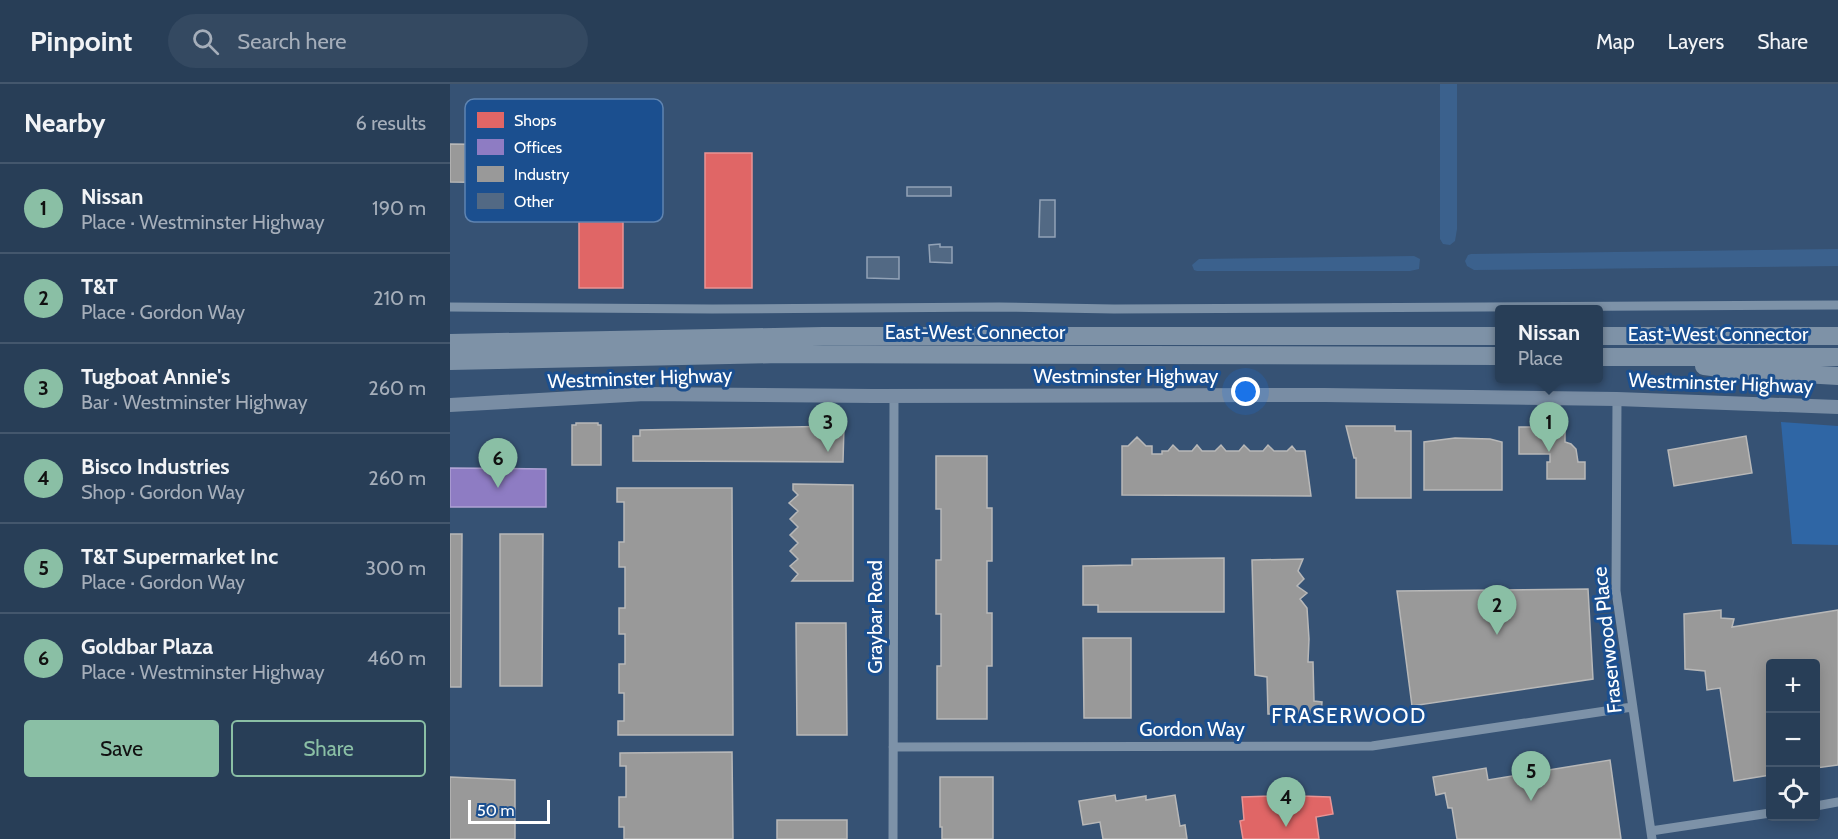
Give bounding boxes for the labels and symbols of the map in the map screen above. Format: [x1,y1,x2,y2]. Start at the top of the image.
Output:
legend [465,99,663,222]
text: Shops [514,111,557,130]
text: Offices [514,138,563,157]
text: Industry [514,165,569,184]
text: Other [514,192,555,211]
street label: East-West Connector [885,320,1066,344]
street label: East-West Connector [1628,322,1809,346]
street label: Westminster Highway [547,363,733,393]
street label: Westminster Highway [1034,364,1218,388]
street label: Westminster Highway [1628,368,1814,398]
your location [1231,377,1260,406]
pin: 3 [808,402,848,452]
pin: 1 [1530,402,1568,452]
pin: 6 [478,438,518,488]
street label: Graybar Road [863,560,887,674]
street label: Fraserwood Place [1587,566,1627,714]
pin: 2 [1478,586,1516,635]
district label: FRASERWOOD [1271,703,1427,728]
street label: Gordon Way [1139,717,1245,741]
pin: 5 [1512,752,1550,801]
pin: 4 [1266,778,1306,827]
scale bar [468,797,550,824]

